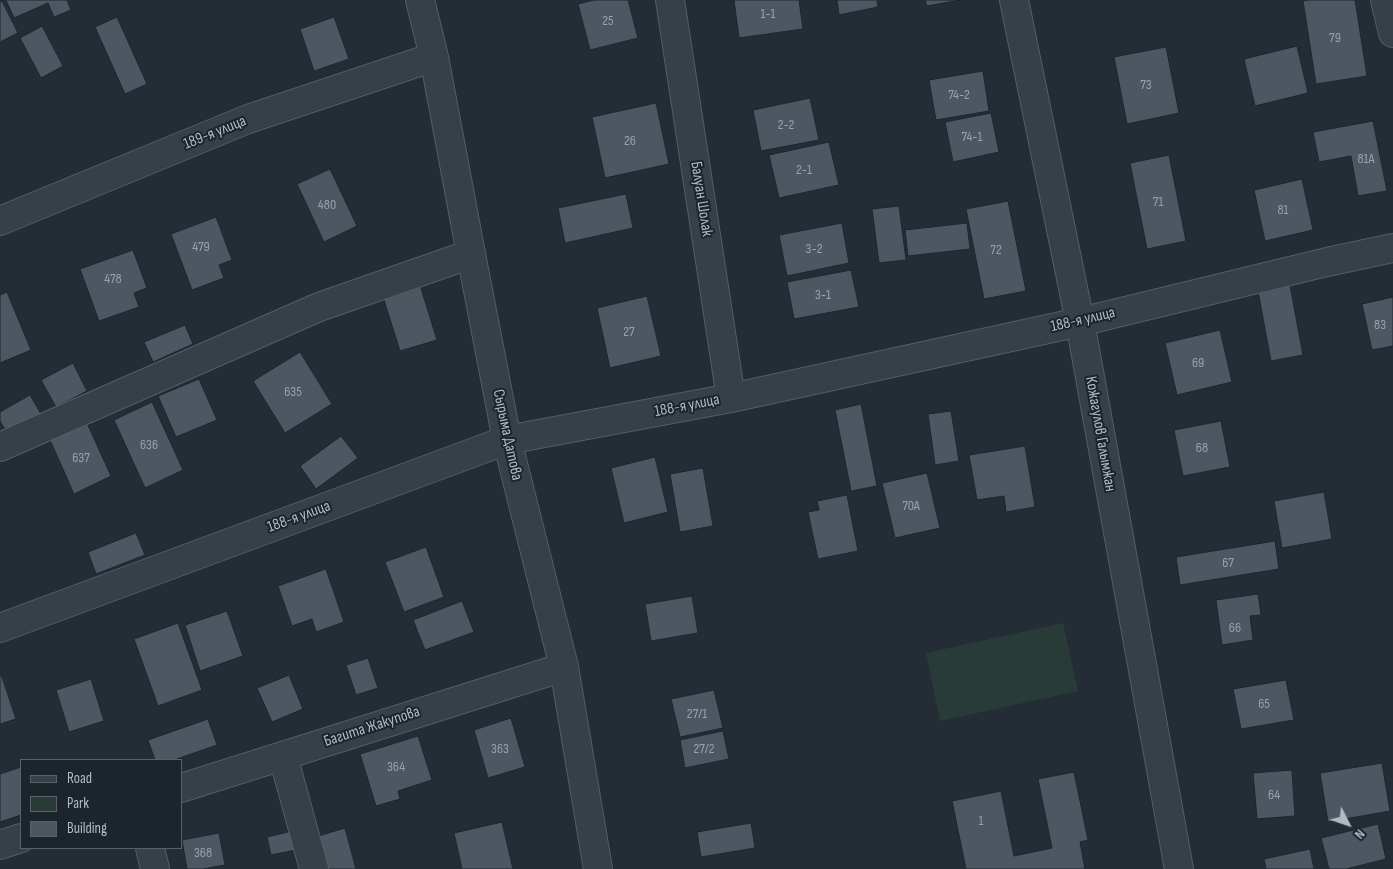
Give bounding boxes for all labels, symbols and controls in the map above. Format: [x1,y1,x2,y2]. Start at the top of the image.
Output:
house number: 1-1 [761,6,775,22]
house number: 25 [602,13,614,29]
house number: 79 [1329,30,1341,46]
house number: 73 [1140,77,1152,93]
house number: 74-2 [948,87,970,103]
street label: 189-я улица [181,112,249,154]
house number: 2-2 [778,117,794,133]
house number: 74-1 [962,129,982,145]
house number: 26 [624,133,636,149]
house number: 81А [1357,151,1375,167]
street label: Балуан Шолак [686,160,716,238]
house number: 2-1 [796,162,812,178]
house number: 71 [1153,194,1163,210]
house number: 480 [318,197,336,213]
house number: 81 [1277,202,1289,218]
house number: 479 [192,239,210,255]
house number: 3-2 [806,241,822,257]
house number: 72 [990,242,1002,258]
house number: 478 [104,271,122,287]
house number: 3-1 [815,287,831,303]
street label: 188-я улица [1049,303,1117,337]
house number: 83 [1374,317,1386,333]
house number: 27 [623,324,635,340]
house number: 69 [1192,355,1204,371]
street label: Кожагулов Галымжан [1080,375,1120,493]
house number: 635 [284,384,302,400]
street label: Сырыма Датова [488,388,526,482]
street label: 188-я улица [653,390,721,422]
house number: 636 [140,437,158,453]
house number: 68 [1196,440,1208,456]
house number: 637 [72,450,90,466]
street label: 188-я улица [265,497,333,537]
house number: 70А [902,498,920,514]
house number: 67 [1222,555,1234,571]
house number: 66 [1229,620,1241,636]
house number: 65 [1258,696,1270,712]
street label: Багита Жакупова [322,702,422,752]
house number: 27/1 [687,706,707,722]
house number: 363 [491,741,509,757]
house number: 27/2 [693,741,715,757]
legend [20,759,182,849]
house number: 364 [387,759,405,775]
text: Road [67,769,92,788]
house number: 64 [1268,787,1280,803]
text: Park [67,794,89,813]
north arrow [1323,799,1373,849]
house number: 1 [979,813,983,829]
text: Building [67,819,107,838]
text: N [1351,826,1369,843]
house number: 368 [194,845,212,861]

